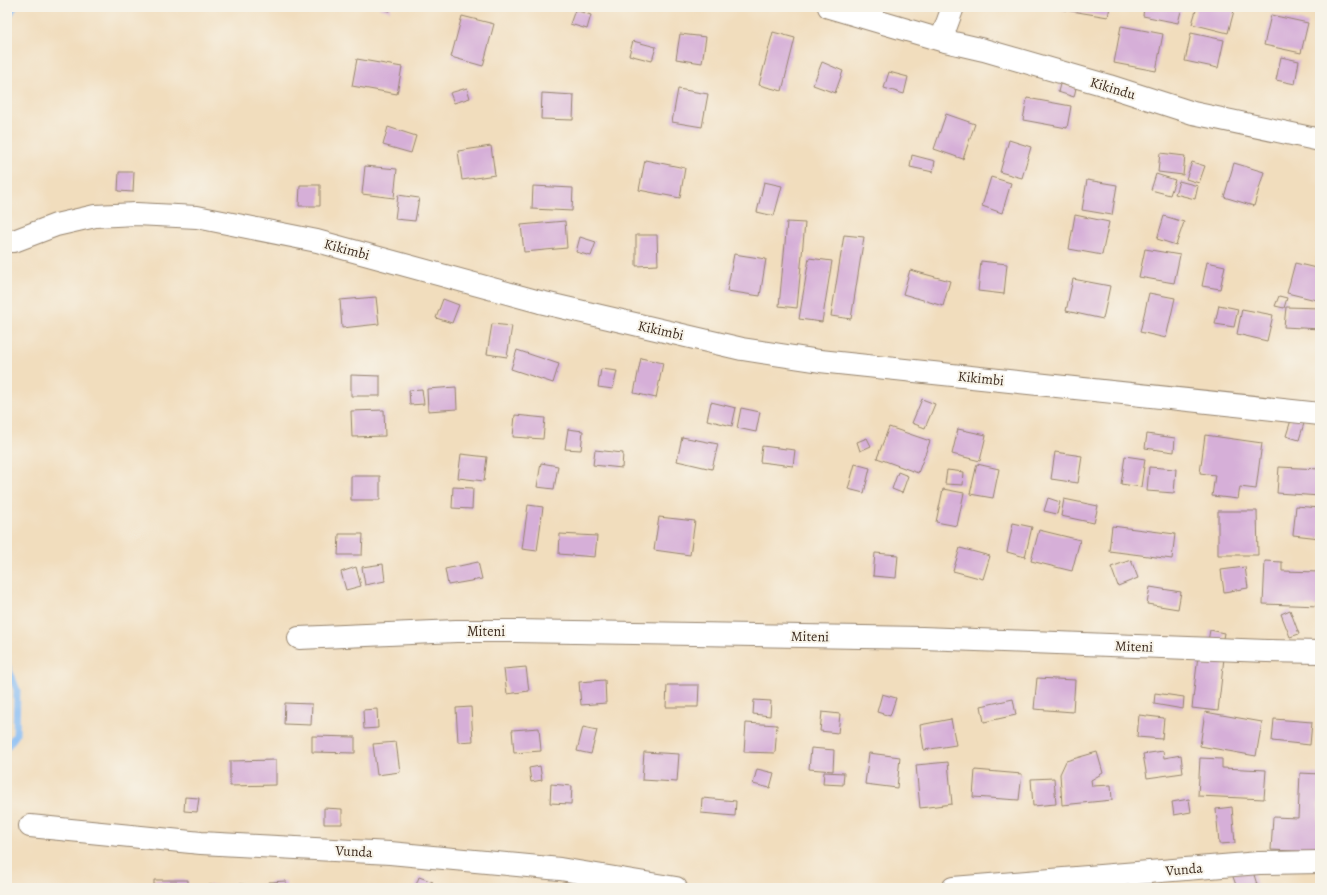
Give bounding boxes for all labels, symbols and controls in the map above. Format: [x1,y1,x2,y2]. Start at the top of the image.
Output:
street label: Kikindu [1088,73,1138,104]
street label: Kikimbi [322,234,372,265]
street label: Kikimbi [636,316,686,345]
street label: Kikimbi [957,367,1005,390]
street label: Miteni [467,622,505,641]
street label: Miteni [791,627,829,646]
street label: Miteni [1115,636,1153,657]
street label: Vunda [334,841,374,862]
street label: Vunda [1164,858,1204,881]

